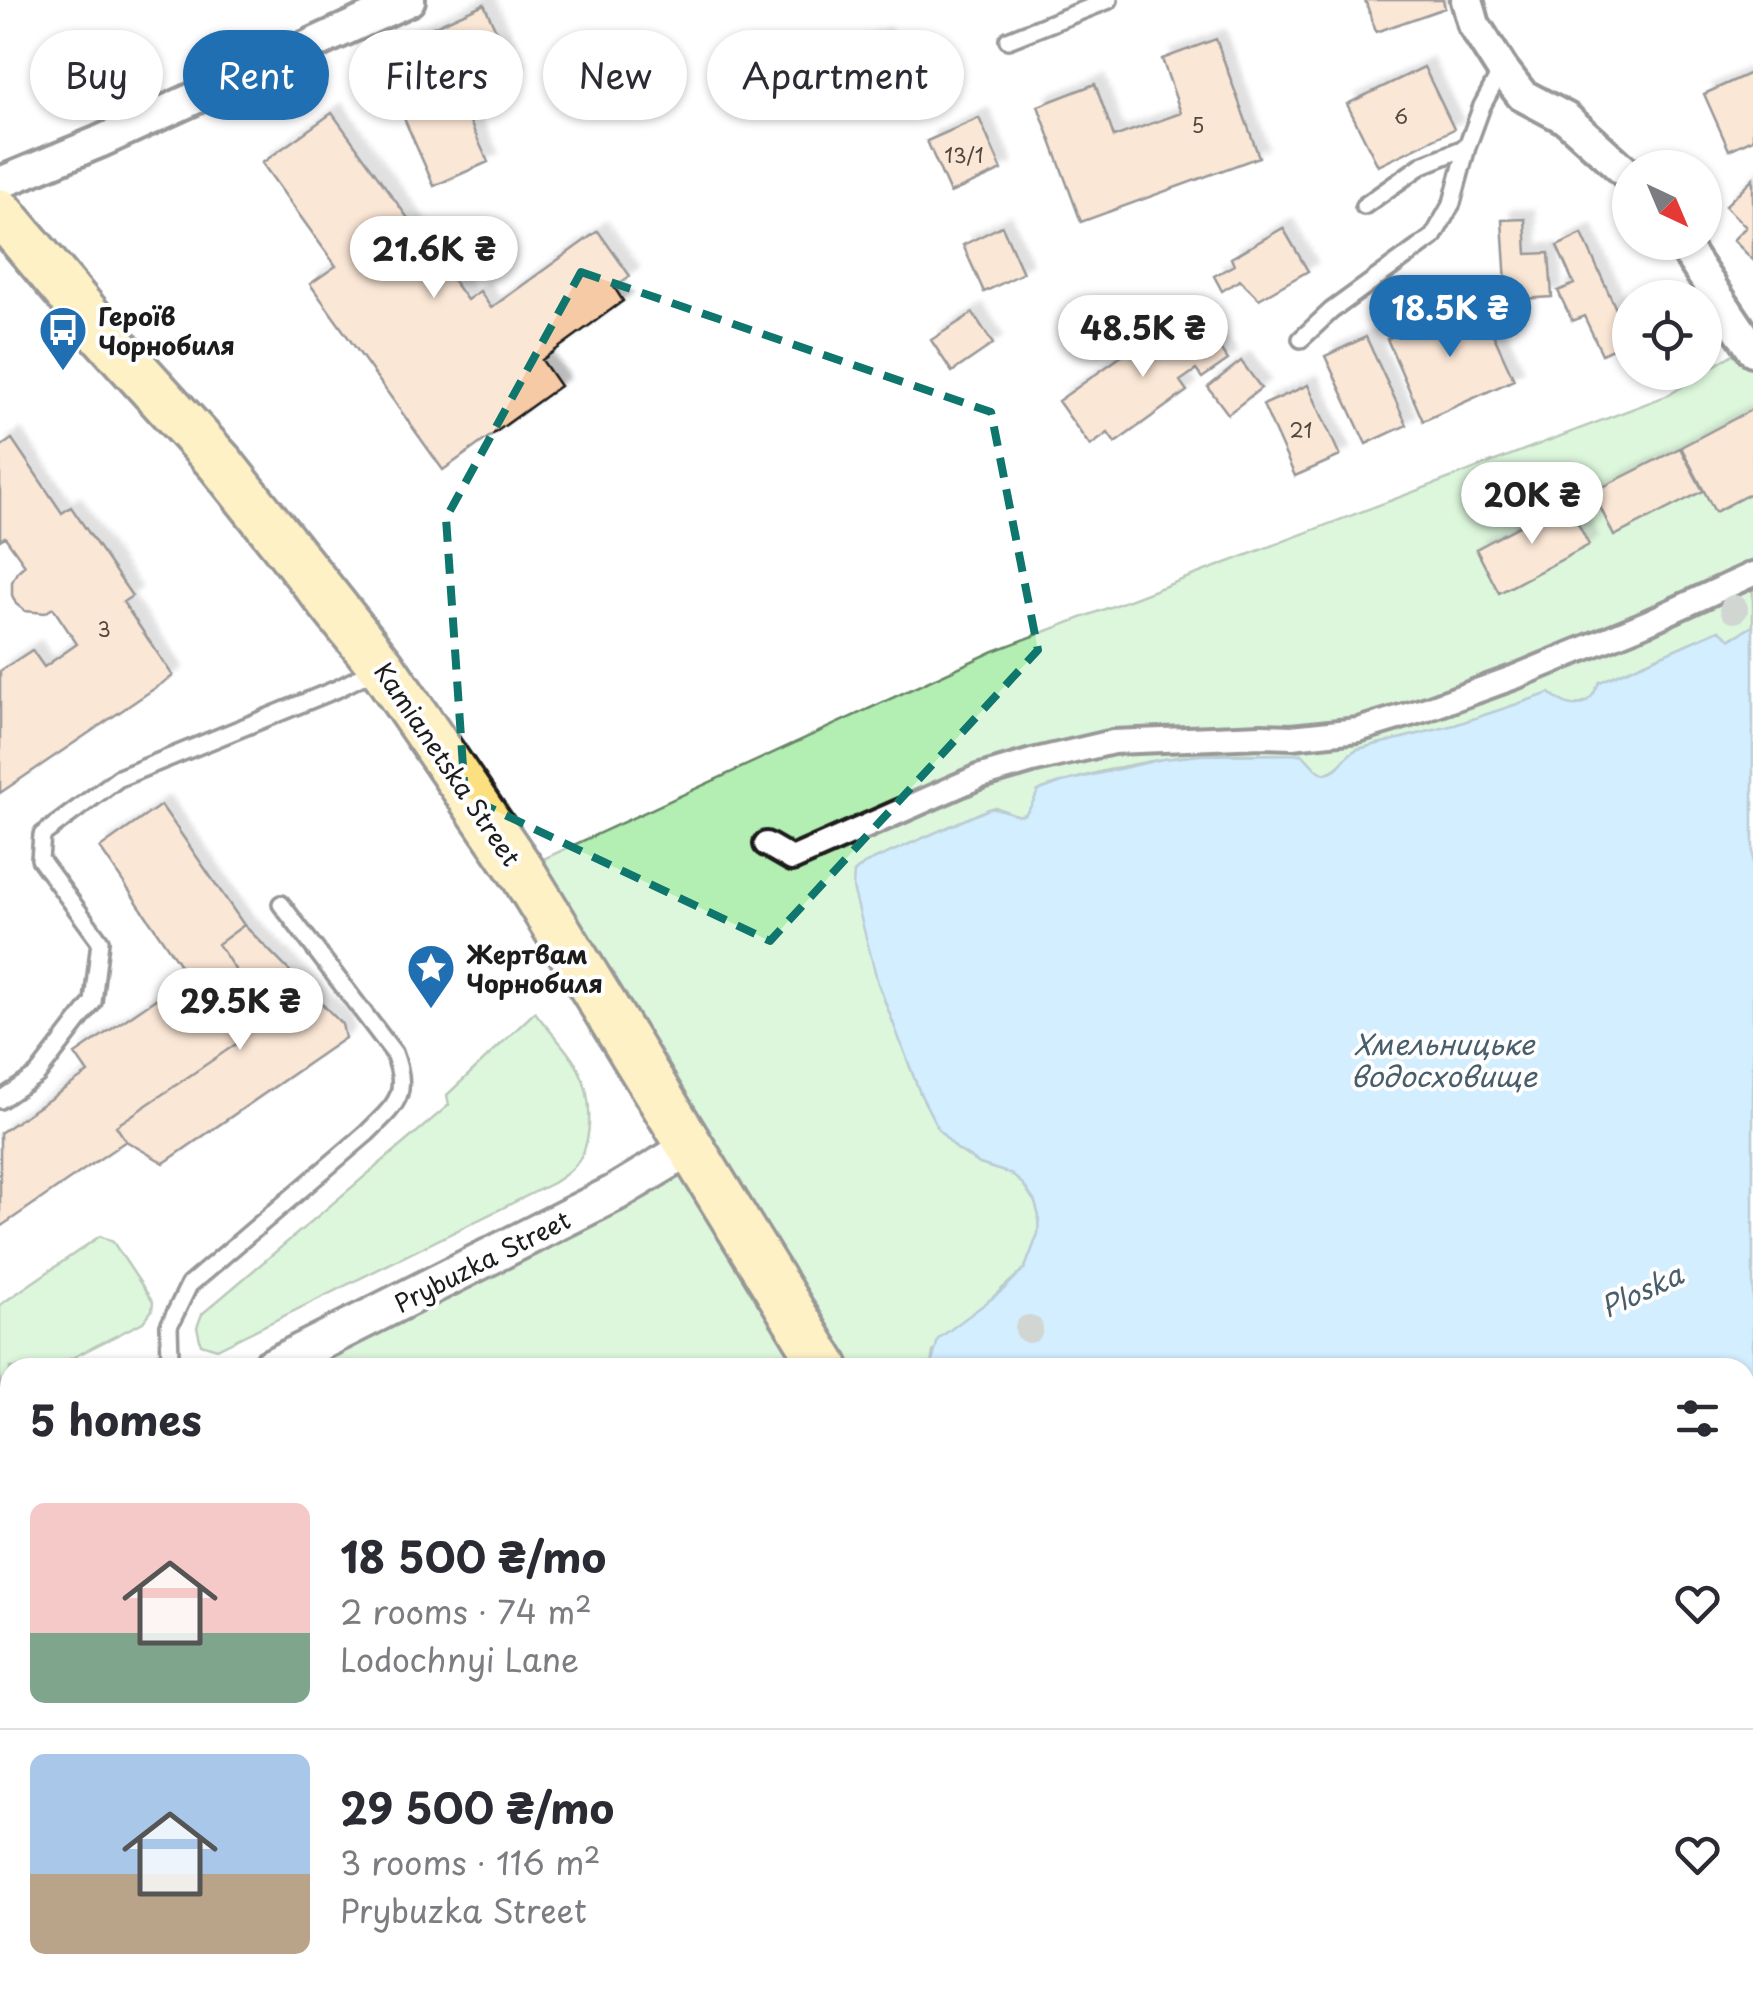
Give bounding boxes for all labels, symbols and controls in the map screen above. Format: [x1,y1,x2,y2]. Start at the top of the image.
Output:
chip: Buy [30,30,163,120]
chip: Rent [183,30,329,120]
chip: Filters [349,30,523,120]
chip: New [543,30,687,120]
chip: Apartment [707,30,964,120]
house number: 6 [1394,101,1408,131]
house number: 5 [1192,110,1204,140]
house number: 13/1 [944,140,984,170]
north arrow [1612,150,1722,260]
map controls [1612,150,1722,390]
pin: 21.6K ₴ [342,216,526,301]
text: 21.6K ₴ [372,224,496,272]
pin: 18.5K ₴ [1358,275,1542,360]
button: locate [1612,280,1722,390]
text: 18.5K ₴ [1391,283,1509,331]
pin: 48.5K ₴ [1051,295,1235,380]
place label: Героїв Чорнобиля [98,297,235,364]
text: 48.5K ₴ [1080,303,1206,351]
bus stop icon: Героїв Чорнобиля [37,304,89,372]
house number: 21 [1289,415,1313,445]
pin: 20K ₴ [1462,462,1602,547]
text: 20K ₴ [1483,470,1581,518]
house number: 3 [97,614,111,644]
street label: Kamianetska Street [366,655,530,873]
place label: Жертвам Чорнобиля [466,935,603,1002]
place icon: Жертвам Чорнобиля [405,942,457,1010]
pin: 29.5K ₴ [148,968,332,1053]
text: 29.5K ₴ [179,976,301,1024]
water label: Хмельницьке водосховище [1351,1022,1538,1097]
street label: Prybuzka Street [387,1200,577,1322]
water label: Ploska [1592,1252,1690,1328]
text: 5 homes [30,1387,202,1450]
icon: filters [1670,1391,1725,1446]
text: 18 500 ₴/mo [340,1524,606,1587]
icon: home [110,1543,230,1663]
icon: heart [1670,1576,1725,1631]
text: 2 rooms · 74 m² [340,1587,592,1635]
text: Lodochnyi Lane [340,1635,579,1683]
text: 29 500 ₴/mo [340,1775,614,1838]
icon: home [110,1794,230,1914]
icon: heart [1670,1827,1725,1882]
text: 3 rooms · 116 m² [340,1838,601,1886]
text: Prybuzka Street [340,1886,587,1934]

